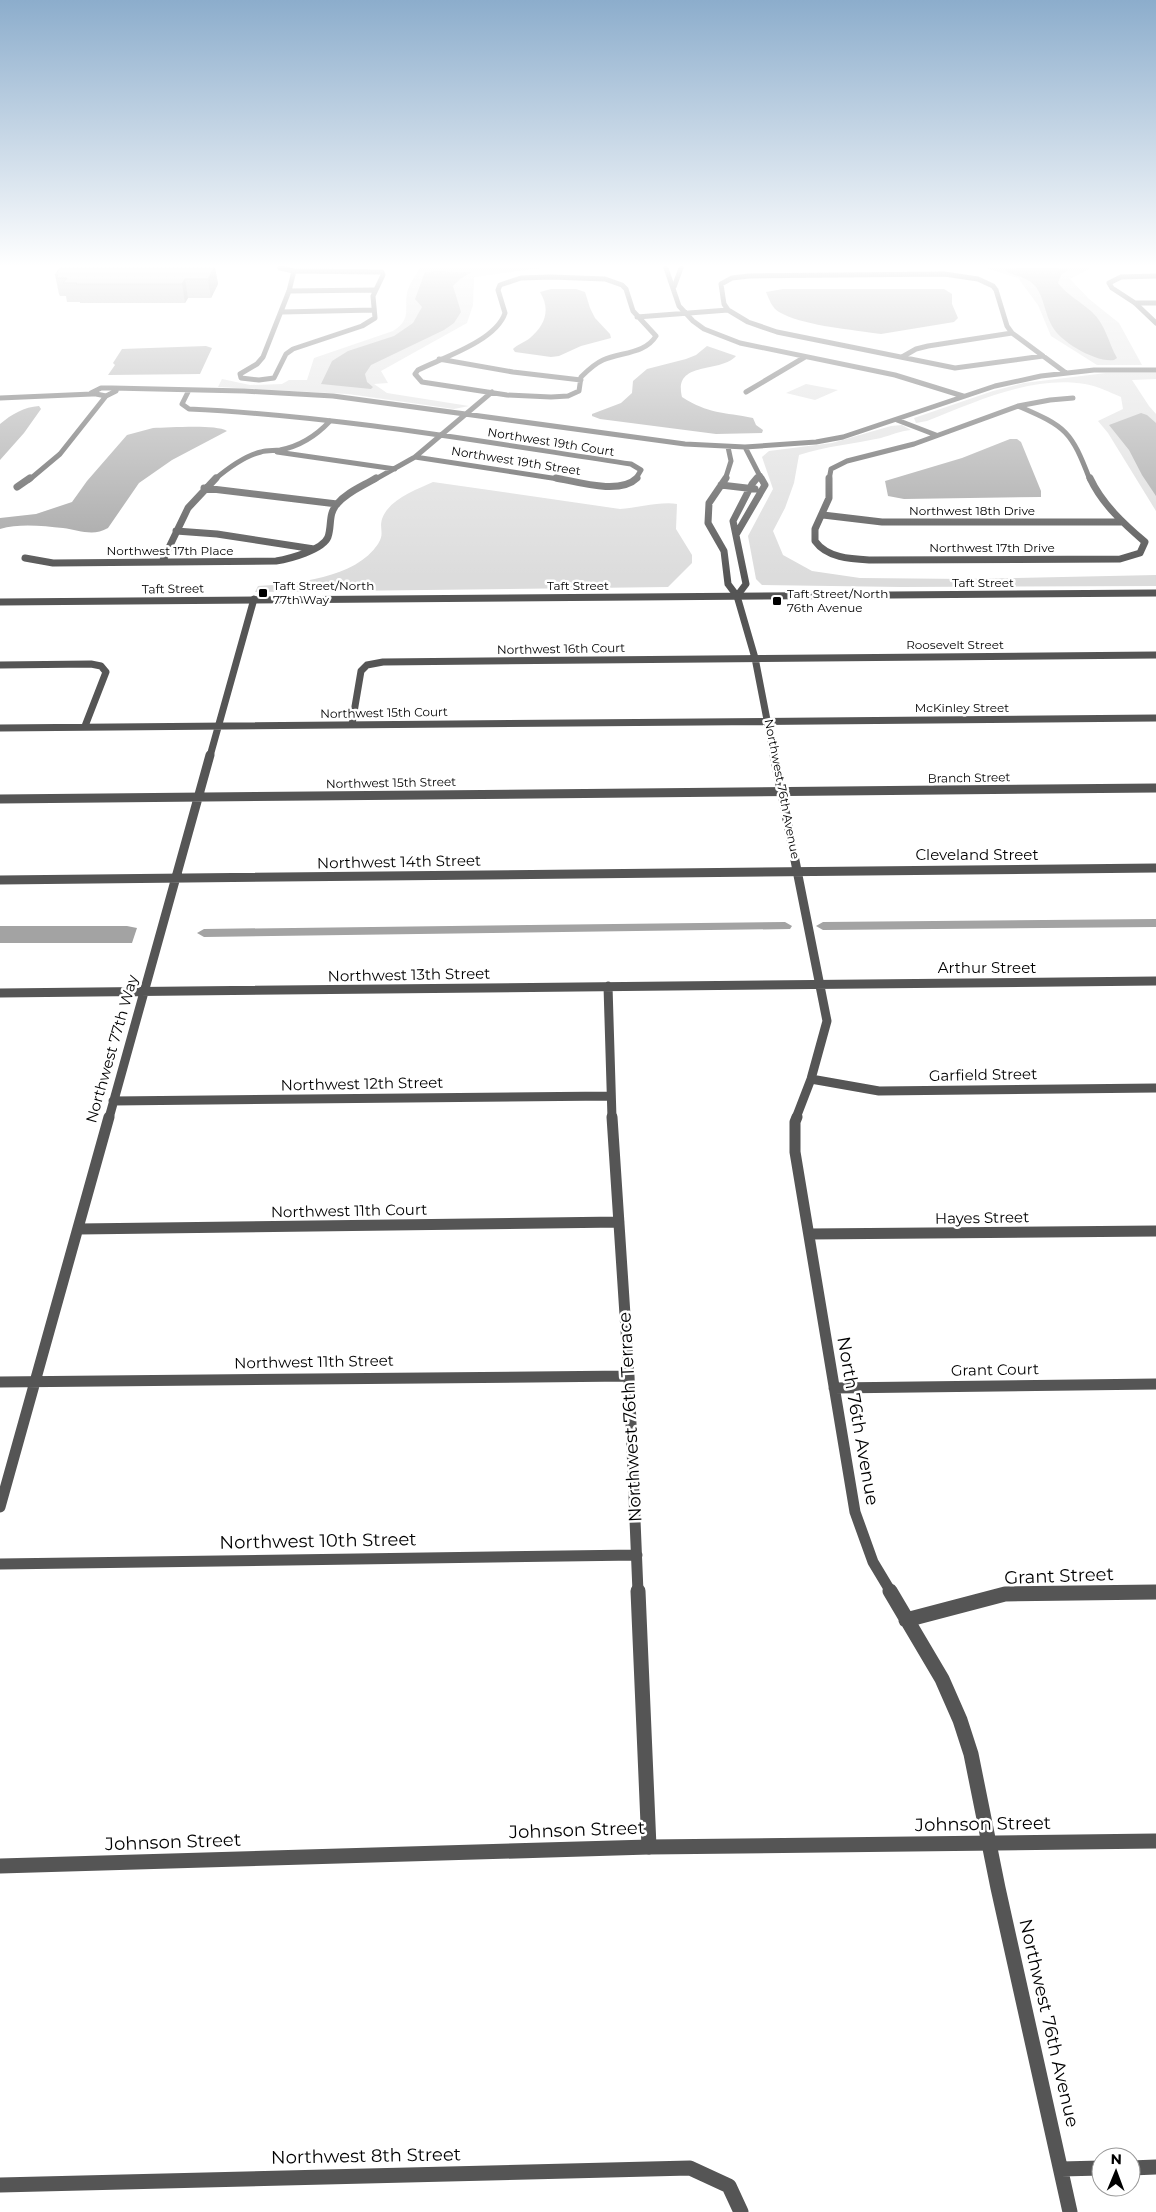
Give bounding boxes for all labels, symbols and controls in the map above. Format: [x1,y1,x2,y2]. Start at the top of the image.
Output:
street label: Northwest 19th Court [487,424,616,459]
street label: Northwest 19th Street [450,443,582,478]
street label: Northwest 18th Drive [909,503,1035,518]
street label: Northwest 17th Drive [929,540,1055,555]
street label: Northwest 17th Place [107,543,233,558]
street label: Taft Street [952,575,1014,590]
place label: Taft Street/North 77th Way [273,578,374,607]
street label: Taft Street [547,578,609,593]
street label: Taft Street [142,580,204,597]
place label: Taft Street/North 76th Avenue [787,586,888,615]
marker: Taft Street/North 77th Way [257,587,269,599]
marker: Taft Street/North 76th Avenue [771,595,783,607]
street label: Roosevelt Street [906,637,1004,652]
street label: Northwest 16th Court [497,640,625,657]
street label: McKinley Street [915,700,1009,715]
street label: Northwest 15th Court [320,704,448,721]
street label: Northwest 76th Avenue [762,718,803,860]
street label: Branch Street [927,769,1011,786]
street label: Northwest 15th Street [326,774,456,791]
street label: Cleveland Street [915,845,1039,864]
street label: Northwest 14th Street [317,851,481,872]
street label: Arthur Street [938,958,1036,977]
street label: Northwest 13th Street [328,964,490,985]
street label: Northwest 77th Way [81,972,142,1125]
street label: Garfield Street [929,1064,1037,1085]
street label: Northwest 12th Street [280,1073,444,1094]
street label: Northwest 11th Court [271,1200,427,1221]
street label: Hayes Street [935,1207,1029,1228]
street label: Northwest 76th Terrace [613,1311,646,1523]
street label: North 76th Avenue [832,1335,884,1507]
street label: Northwest 11th Street [234,1351,394,1372]
street label: Grant Court [951,1359,1039,1380]
street label: Northwest 10th Street [219,1528,417,1554]
street label: Grant Street [1004,1563,1114,1589]
street label: Johnson Street [914,1812,1051,1836]
street label: Johnson Street [508,1817,645,1843]
street label: Johnson Street [104,1829,241,1855]
street label: Northwest 76th Avenue [1014,1917,1084,2129]
street label: Northwest 8th Street [271,2143,461,2169]
north arrow [1091,2147,1141,2197]
text: N [1110,2150,1122,2168]

